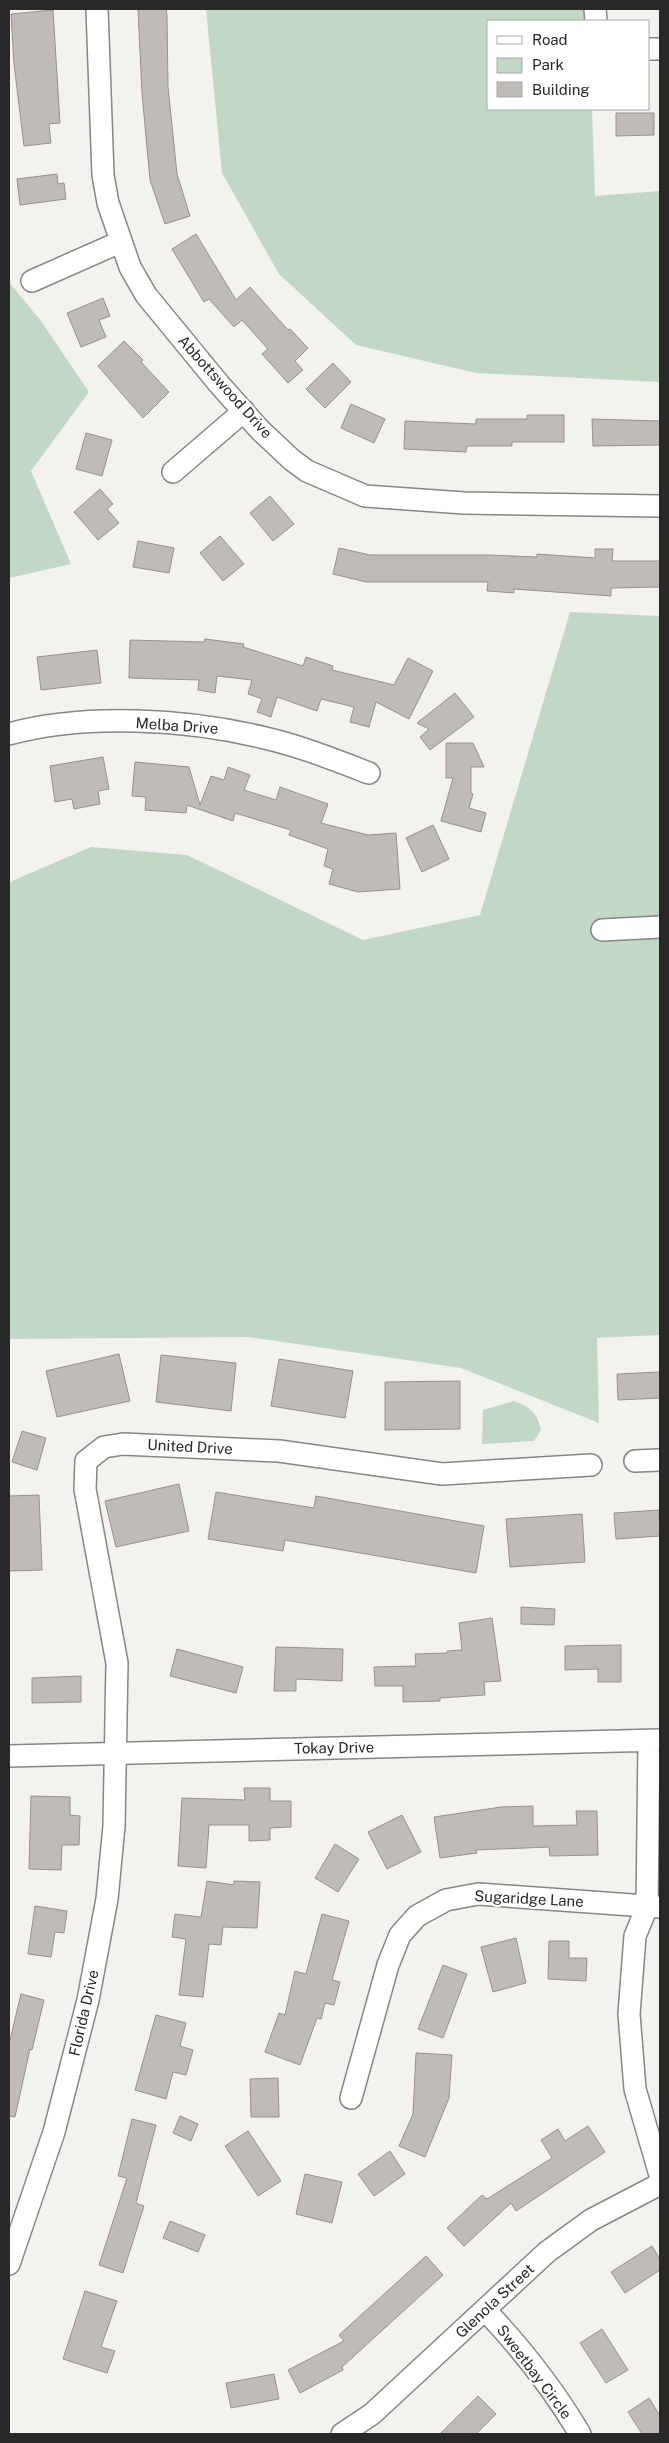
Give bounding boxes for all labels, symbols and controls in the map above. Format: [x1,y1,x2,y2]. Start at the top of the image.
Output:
legend [487,20,649,110]
text: Road [532,31,568,48]
text: Park [532,56,564,73]
text: Building [532,81,590,98]
street label: Abbottswood Drive [175,332,276,441]
street label: Melba Drive [135,714,219,737]
street label: United Drive [147,1436,233,1457]
street label: Tokay Drive [294,1738,374,1757]
street label: Sugaridge Lane [474,1887,584,1910]
street label: Florida Drive [65,1968,102,2058]
street label: Glenola Street [452,2260,538,2341]
street label: Sweetbay Circle [494,2321,575,2422]

